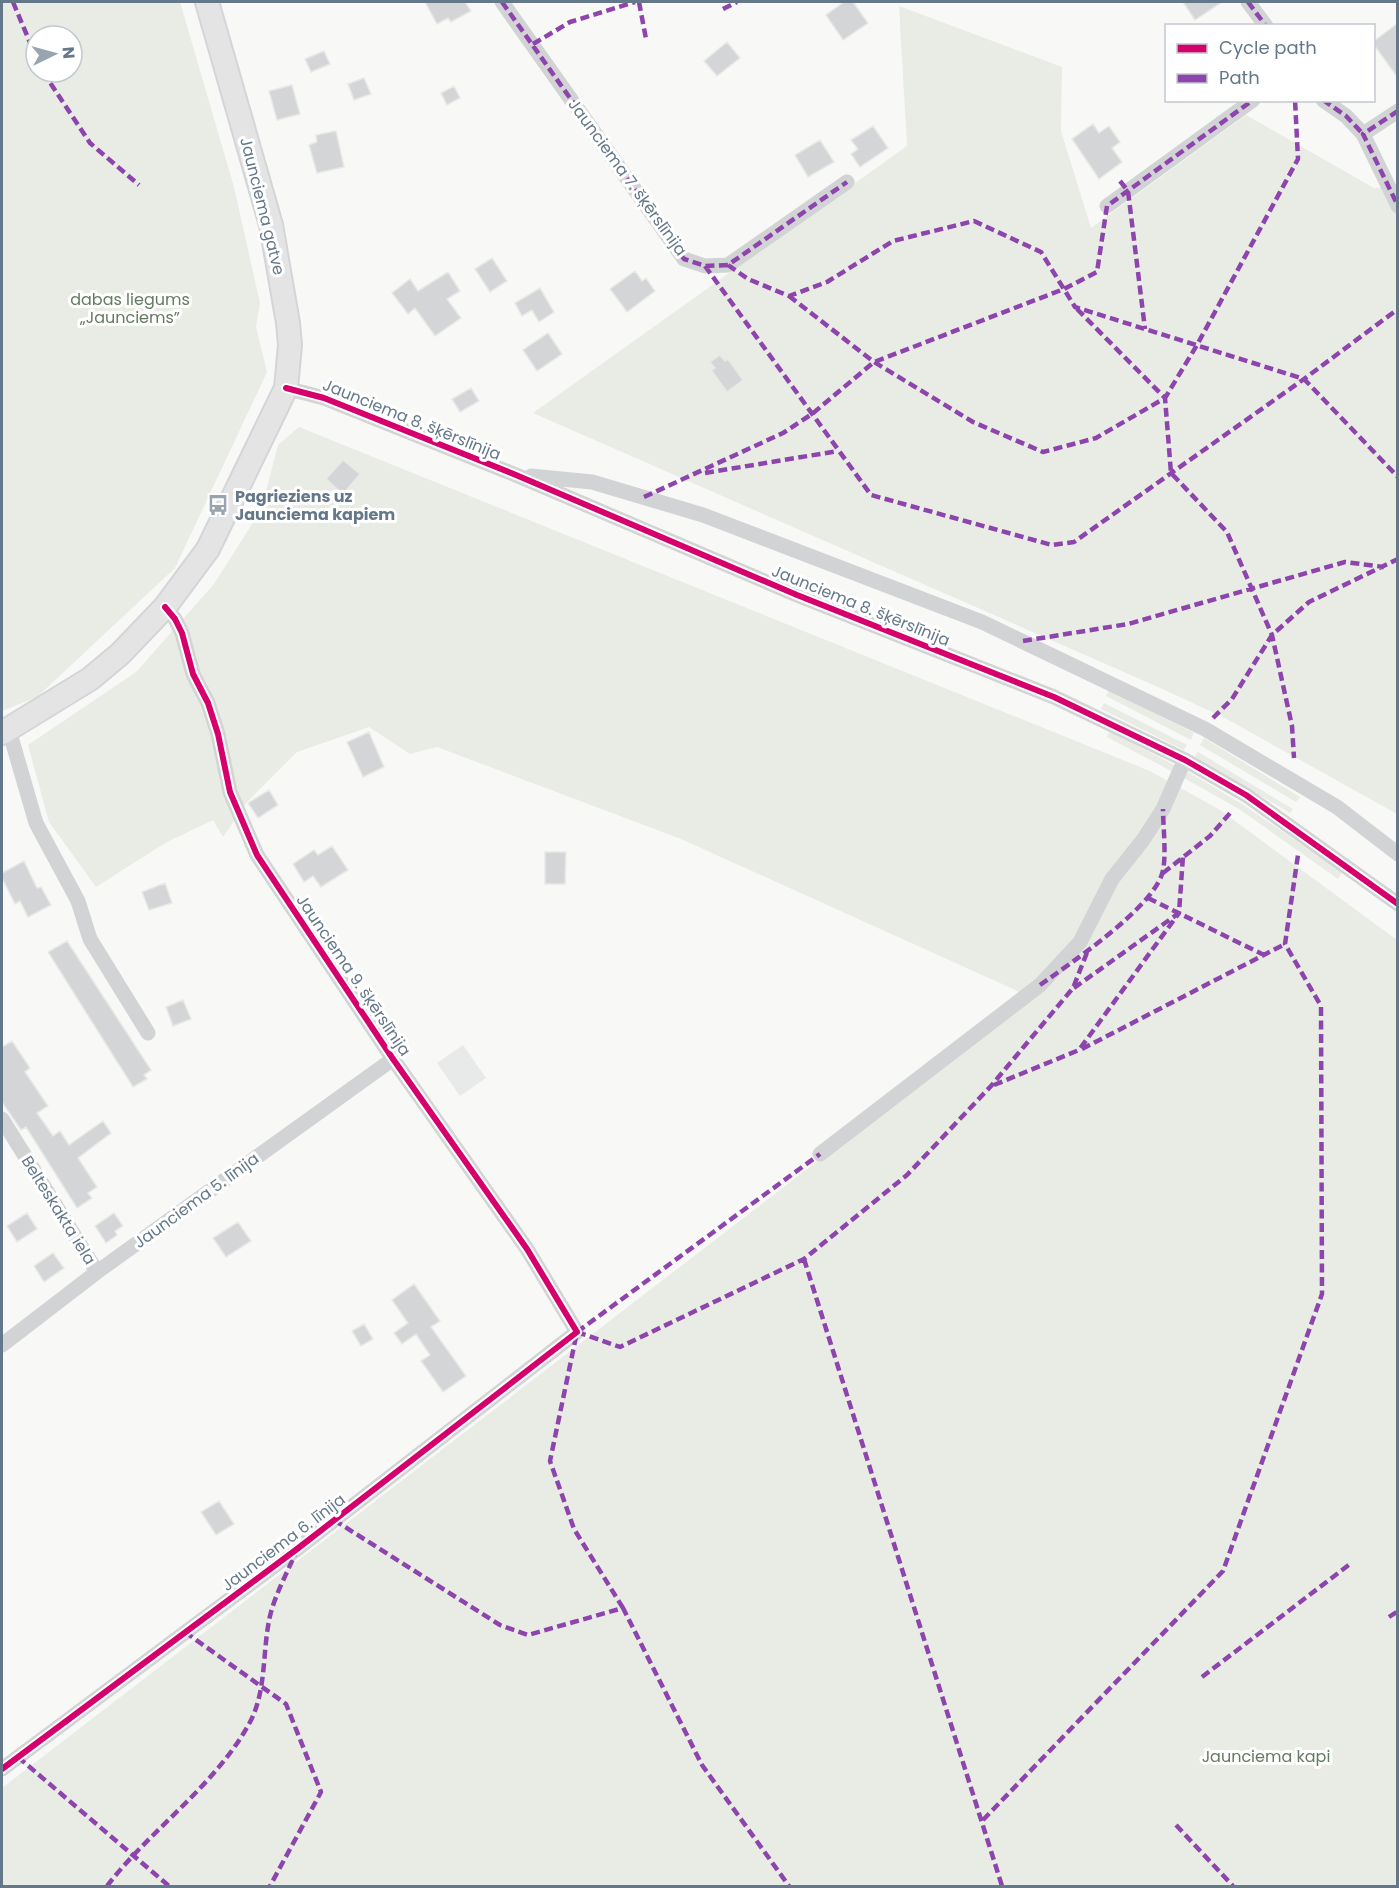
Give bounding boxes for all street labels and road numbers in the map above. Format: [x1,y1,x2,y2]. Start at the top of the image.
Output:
street label: Jaunciema 7. šķērslīnija [563,94,692,260]
street label: Jaunciema gatve [234,135,291,278]
street label: Jaunciema 8. šķērslīnija [319,373,504,466]
street label: Jaunciema 8. šķērslīnija [768,559,953,652]
street label: Jaunciema 9. šķērslīnija [291,890,416,1061]
street label: Jaunciema 5. līnija [129,1147,264,1254]
street label: Belteskakta iela [16,1151,101,1269]
street label: Jaunciema 6. līnija [217,1488,350,1597]

